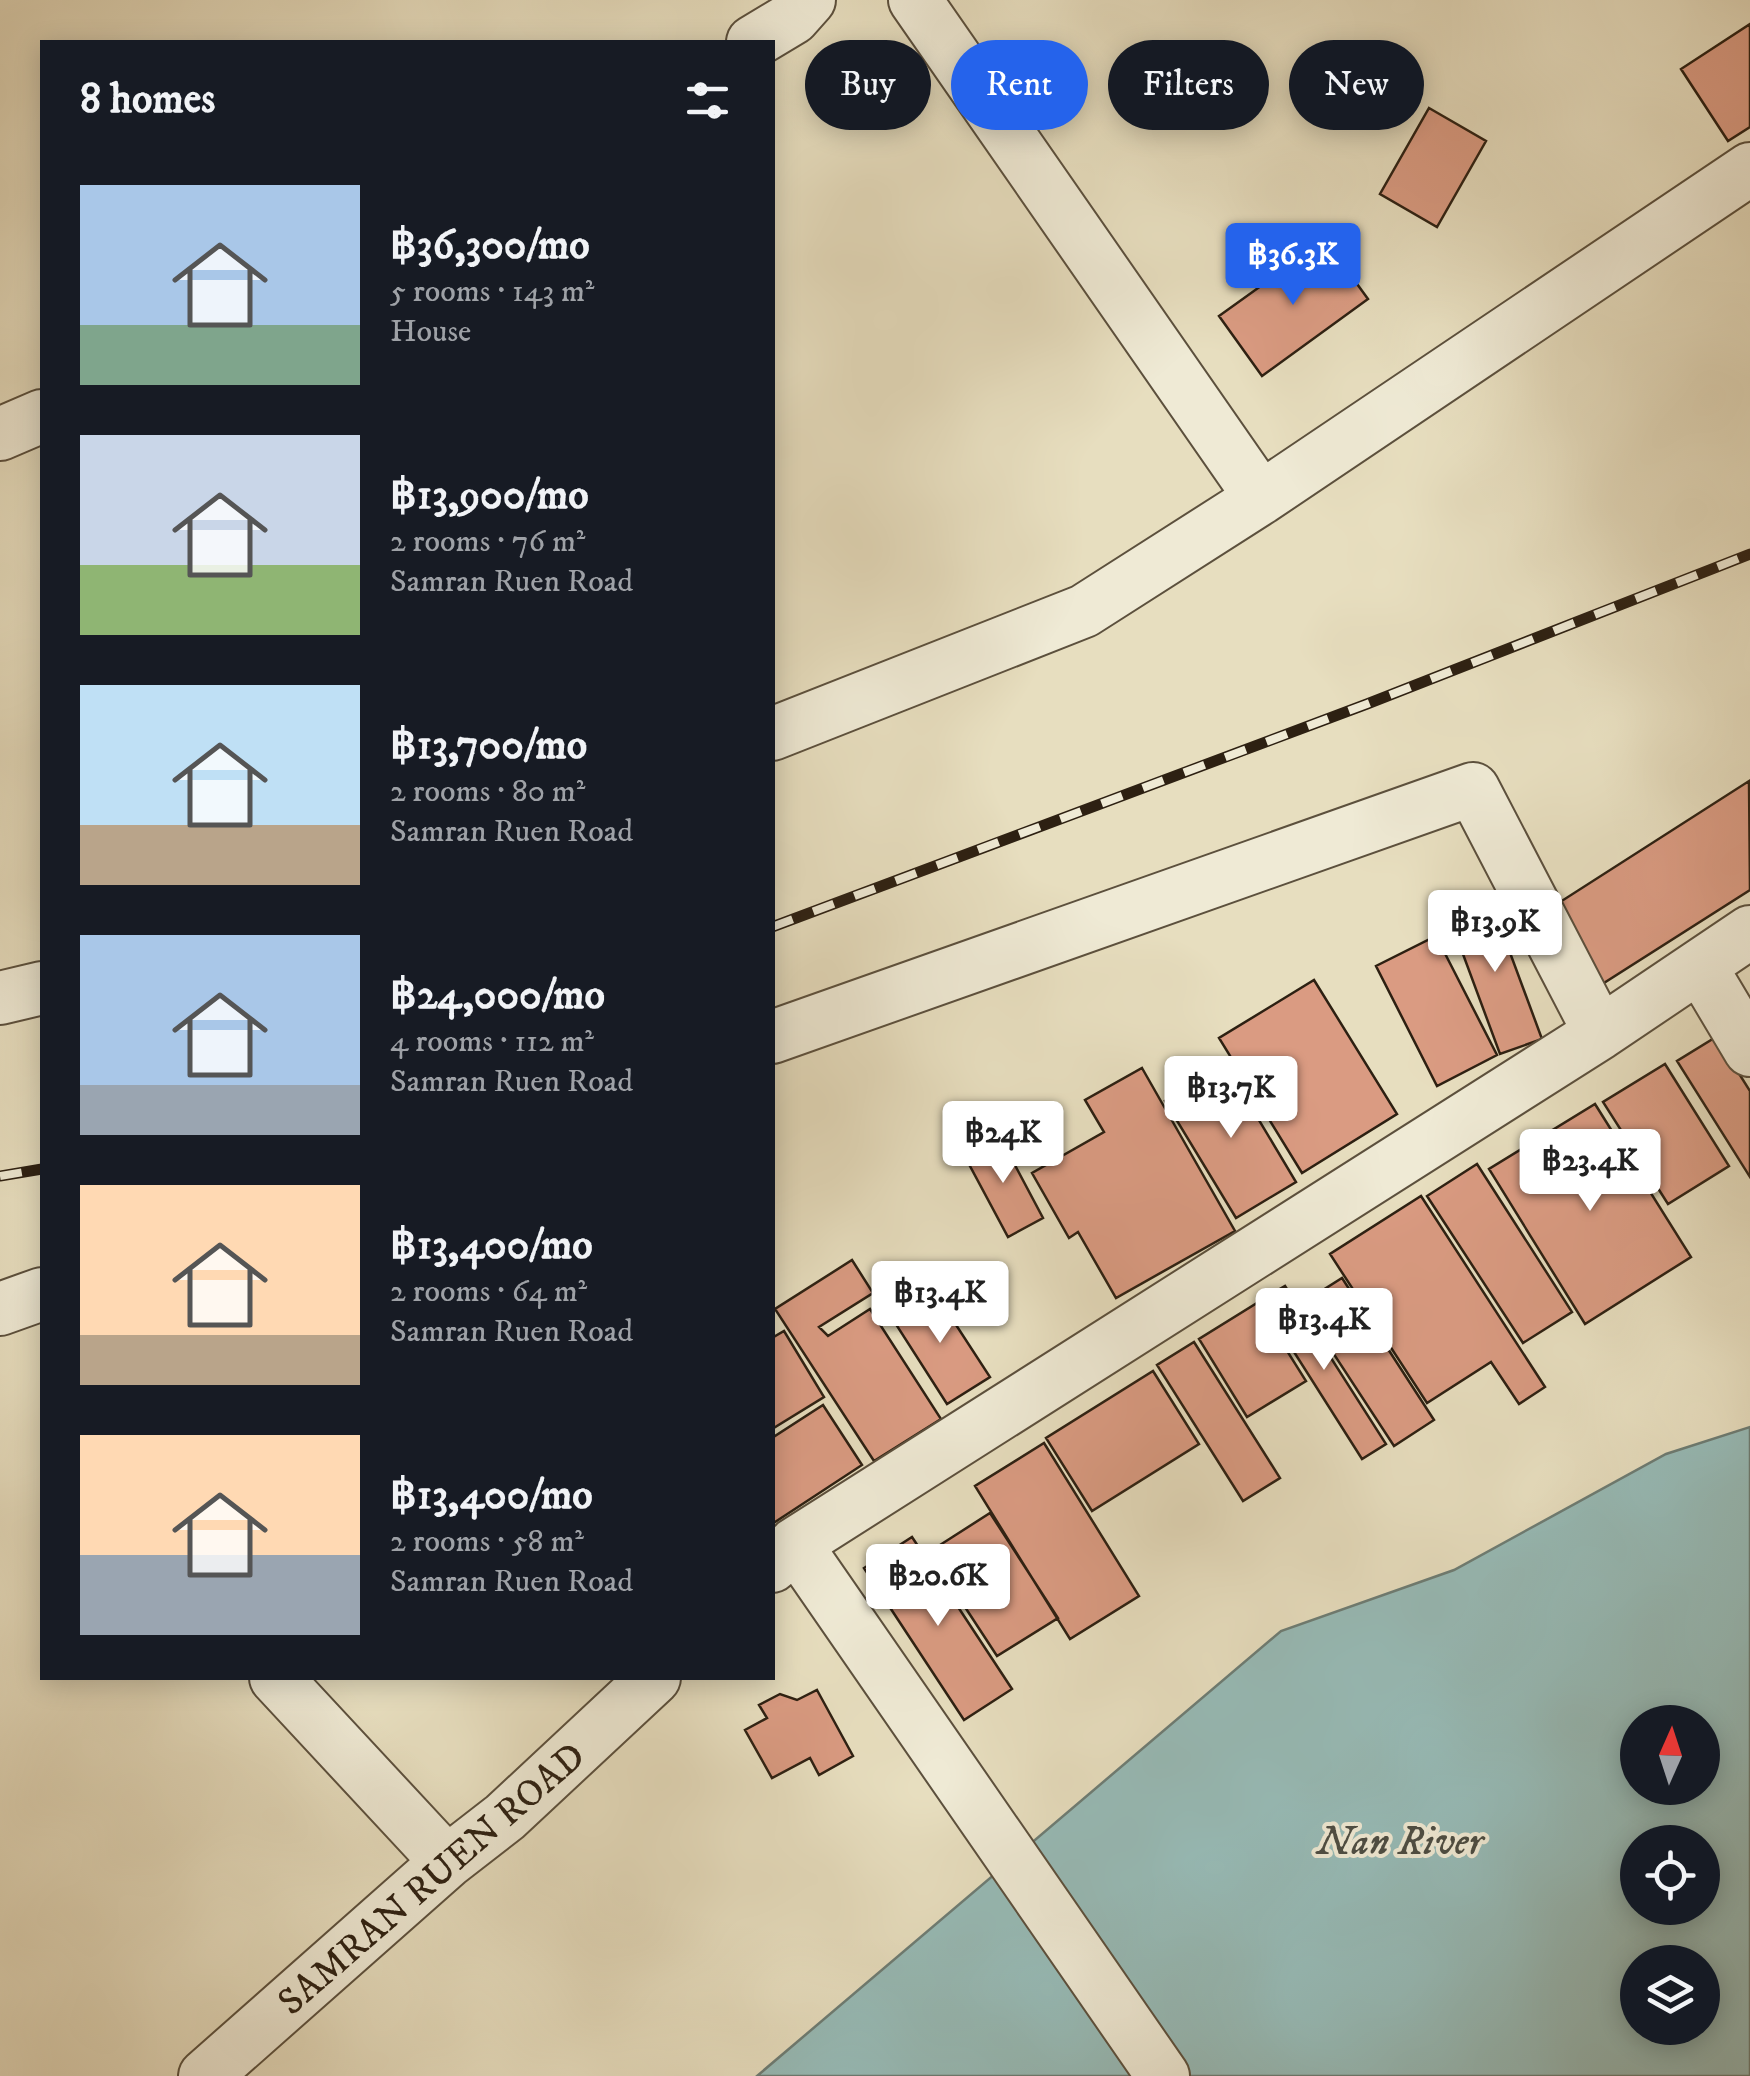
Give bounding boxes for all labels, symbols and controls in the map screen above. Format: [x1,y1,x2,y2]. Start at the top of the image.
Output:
chip: Buy [805,40,931,130]
chip: Rent [951,40,1088,130]
chip: Filters [1108,40,1269,130]
chip: New [1289,40,1424,130]
icon: filters [680,73,735,128]
text: 8 homes [80,74,215,126]
text: ฿36,300/mo [390,220,590,272]
pin: ฿36.3K [1212,223,1374,308]
icon: home [160,225,280,345]
text: ฿36.3K [1248,235,1338,275]
text: 5 rooms · 143 m² [390,272,594,312]
text: House [390,312,471,352]
text: ฿13,900/mo [390,470,589,522]
icon: home [160,475,280,595]
text: 2 rooms · 76 m² [390,522,585,562]
text: Samran Ruen Road [390,562,633,602]
text: ฿13,700/mo [390,720,587,772]
icon: home [160,725,280,845]
text: 2 rooms · 80 m² [390,772,585,812]
text: Samran Ruen Road [390,812,633,852]
pin: ฿13.9K [1414,890,1576,975]
text: ฿13.9K [1450,902,1540,942]
text: ฿24,000/mo [390,970,605,1022]
icon: home [160,975,280,1095]
text: 4 rooms · 112 m² [390,1022,594,1062]
pin: ฿13.7K [1150,1056,1312,1141]
text: Samran Ruen Road [390,1062,633,1102]
text: ฿13.7K [1186,1068,1276,1108]
pin: ฿24K [944,1101,1062,1186]
text: ฿24K [965,1113,1041,1153]
pin: ฿23.4K [1509,1129,1671,1214]
text: ฿23.4K [1542,1141,1638,1181]
text: ฿13,400/mo [390,1220,593,1272]
icon: home [160,1225,280,1345]
pin: ฿13.4K [859,1261,1021,1346]
text: 2 rooms · 64 m² [390,1272,587,1312]
text: ฿13.4K [894,1273,986,1313]
pin: ฿13.4K [1243,1288,1405,1373]
text: ฿13.4K [1278,1300,1370,1340]
text: Samran Ruen Road [390,1312,633,1352]
text: ฿13,400/mo [390,1470,593,1522]
icon: home [160,1475,280,1595]
text: 2 rooms · 58 m² [390,1522,584,1562]
pin: ฿20.6K [857,1544,1019,1629]
text: ฿20.6K [888,1556,988,1596]
text: Samran Ruen Road [390,1562,633,1602]
north arrow [1620,1705,1720,1805]
map controls [1620,1705,1720,2045]
street label: SAMRAN RUEN ROAD [269,1733,596,2026]
water label: Nan River [1315,1818,1485,1868]
button: locate [1620,1825,1720,1925]
button: layers [1620,1945,1720,2045]

